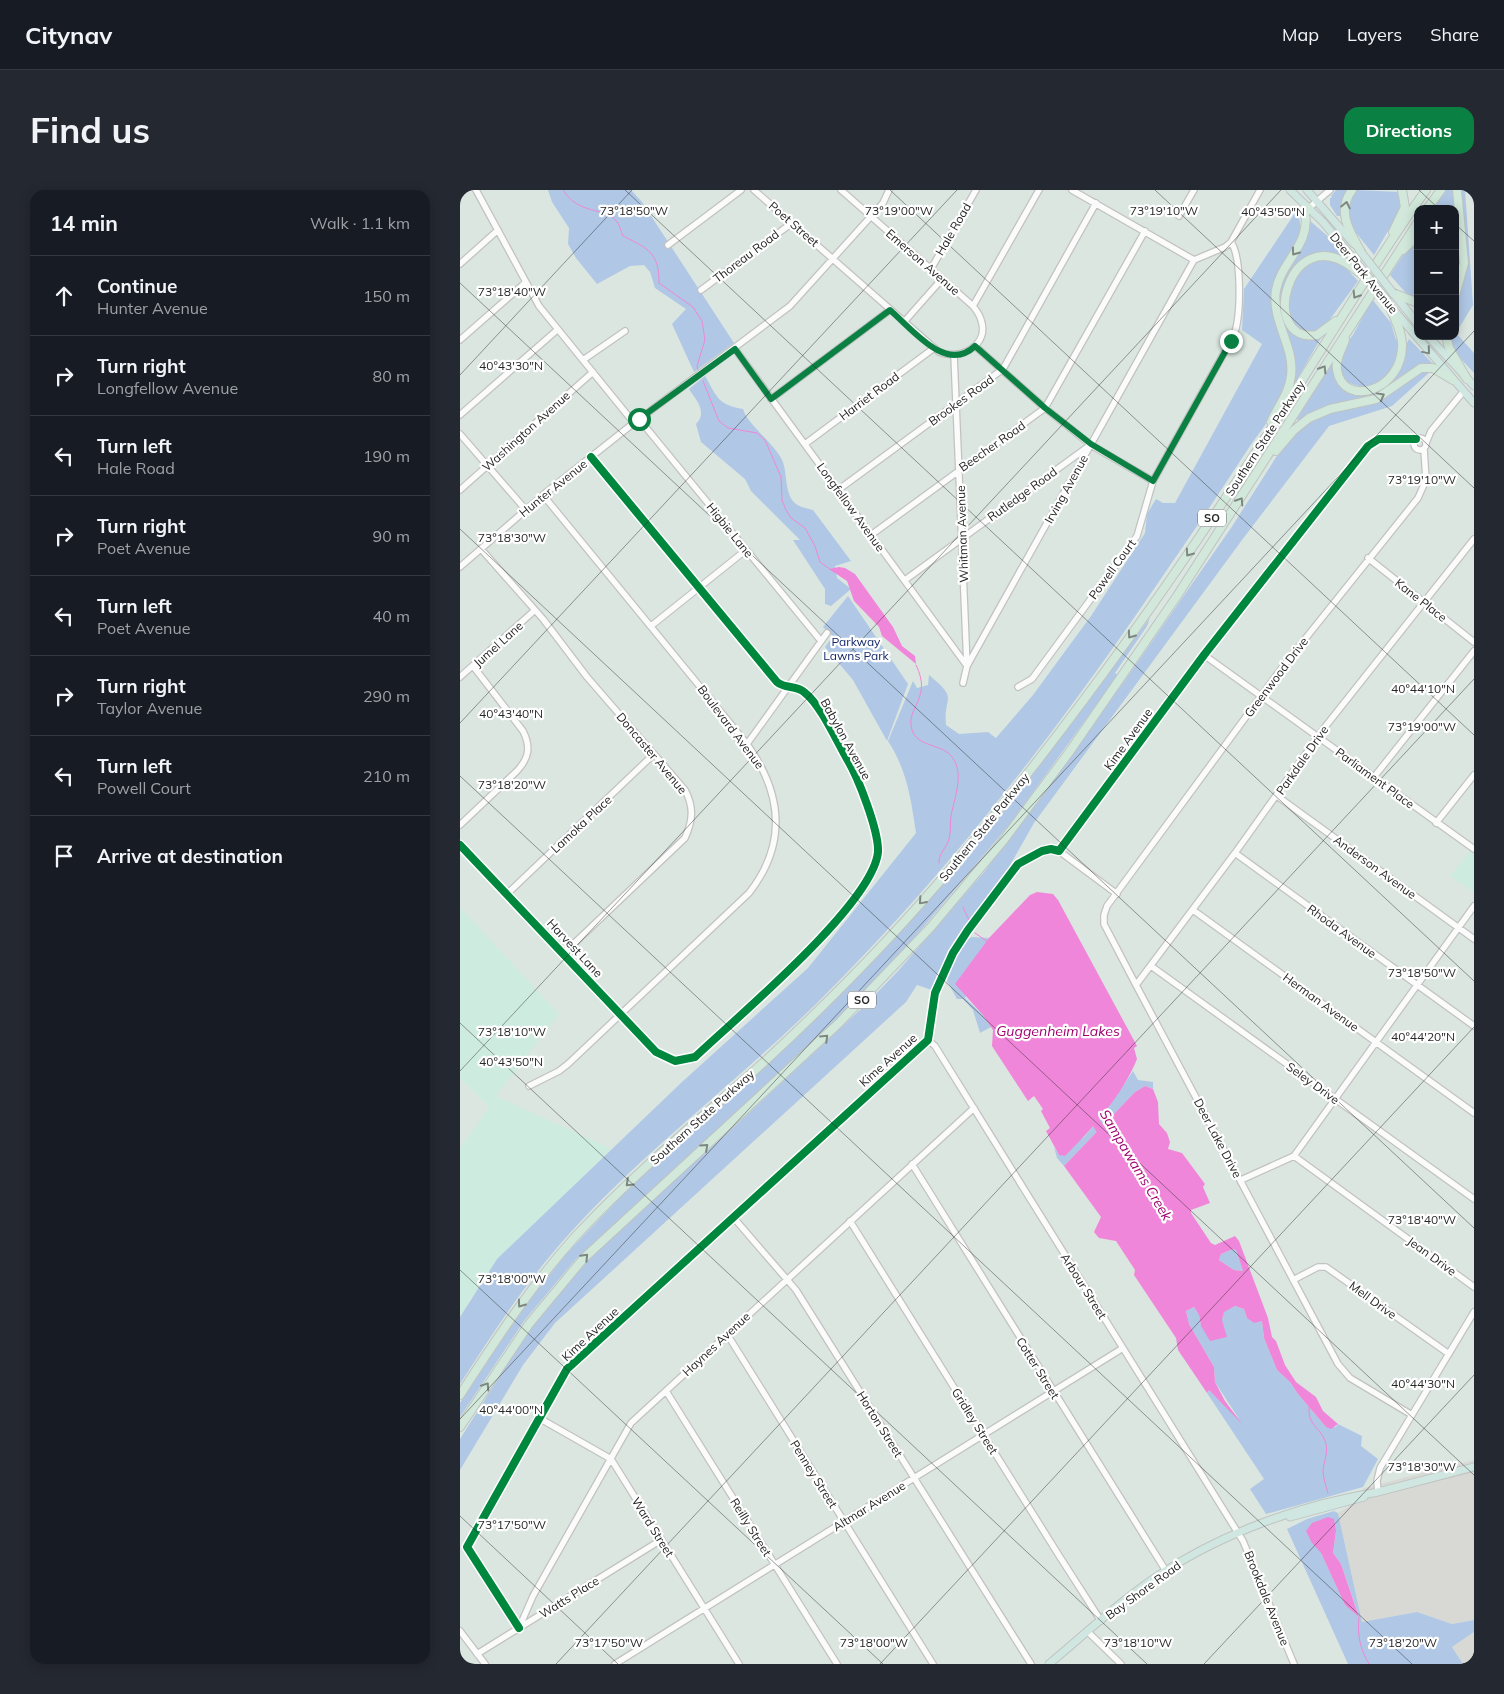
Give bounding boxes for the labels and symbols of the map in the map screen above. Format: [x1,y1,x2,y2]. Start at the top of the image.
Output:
street label: Poet Street [766,198,822,250]
street label: Hale Road [932,200,974,258]
one-way arrow [1340,200,1350,209]
text: 73°18'50"W [600,203,668,218]
text: 73°19'00"W [865,203,933,218]
text: 73°19'10"W [1130,203,1198,218]
text: 40°43'50"N [1241,204,1305,219]
street label: Thoreau Road [710,226,782,286]
street label: Emerson Avenue [883,226,963,298]
street label: Deer Park Avenue [1327,230,1401,316]
one-way arrow [1292,246,1300,255]
text: 73°18'40"W [478,284,546,299]
one-way arrow [1352,290,1362,299]
route end [1220,330,1243,353]
one-way arrow [1422,345,1430,354]
text: 40°43'30"N [479,358,543,373]
one-way arrow [1317,365,1327,374]
street label: Harriet Road [836,369,902,423]
street label: Brookes Road [925,371,997,429]
street label: Southern State Parkway [1222,377,1308,499]
street label: Washington Avenue [479,388,573,474]
one-way arrow [1375,392,1384,402]
route start [628,408,651,431]
street label: Beecher Road [956,418,1028,474]
street label: Irving Avenue [1041,452,1091,526]
street label: Hunter Avenue [516,456,590,520]
street label: Longfellow Avenue [814,460,888,554]
street label: Rutledge Road [984,464,1060,524]
text: 73°19'10"W [1388,472,1456,487]
street label: Whitman Avenue [953,485,971,583]
one-way arrow [1233,498,1243,507]
street label: Higbie Lane [703,500,757,560]
road number: SO [1198,509,1226,526]
text: 73°18'30"W [478,530,546,545]
street label: Powell Court [1085,536,1139,602]
one-way arrow [1186,547,1195,557]
street label: Kane Place [1392,575,1450,625]
street label: Jumel Lane [470,618,526,670]
one-way arrow [1128,629,1136,638]
park label: Parkway Lawns Park [823,634,890,663]
street label: Greenwood Drive [1241,634,1311,720]
text: 40°44'10"N [1391,681,1455,696]
street label: Boulevard Avenue [695,682,767,772]
street label: Babylon Avenue [817,696,875,782]
street label: Kime Avenue [1101,705,1155,773]
text: 40°43'40"N [479,706,543,721]
street label: Doncaster Avenue [614,709,690,797]
text: 73°19'00"W [1388,719,1456,734]
street label: Parkdale Drive [1273,723,1331,797]
street label: Parliament Place [1333,744,1417,812]
street label: Southern State Parkway [936,769,1033,884]
text: 73°18'20"W [478,777,546,792]
street label: Lamoka Place [547,792,615,856]
street label: Anderson Avenue [1331,832,1419,902]
one-way arrow [919,895,928,904]
street label: Rhoda Avenue [1305,901,1379,961]
street label: Harvest Lane [544,916,606,980]
text: 73°18'50"W [1388,965,1456,980]
street label: Herman Avenue [1280,970,1362,1034]
road number: SO [848,992,876,1008]
water label: Guggenheim Lakes [996,1022,1120,1040]
text: 73°18'10"W [478,1024,546,1039]
text: 40°44'20"N [1391,1029,1455,1044]
street label: Kime Avenue [856,1030,920,1090]
one-way arrow [819,1035,828,1044]
text: 40°43'50"N [479,1054,543,1069]
street label: Seley Drive [1284,1059,1342,1107]
street label: Southern State Parkway [647,1066,758,1168]
street label: Deer Lake Drive [1191,1096,1245,1180]
water label: Sampawams Creek [1096,1106,1177,1225]
one-way arrow [699,1144,708,1153]
one-way arrow [626,1177,635,1186]
text: 73°18'40"W [1388,1212,1456,1227]
street label: Jean Drive [1405,1233,1459,1279]
street label: Arbour Street [1058,1250,1110,1322]
one-way arrow [579,1254,588,1263]
text: 73°18'00"W [478,1271,546,1286]
street label: Mell Drive [1346,1278,1400,1322]
one-way arrow [518,1298,527,1308]
street label: Kime Avenue [558,1304,622,1364]
street label: Haynes Avenue [679,1309,753,1379]
street label: Cotter Street [1013,1334,1063,1402]
text: 40°44'30"N [1391,1376,1455,1391]
one-way arrow [480,1382,490,1391]
street label: Gridley Street [949,1385,1001,1457]
street label: Horton Street [854,1388,906,1460]
text: 40°44'00"N [479,1402,543,1417]
street label: Penney Street [787,1437,841,1511]
text: 73°18'30"W [1388,1459,1456,1474]
street label: Altmar Avenue [830,1478,908,1534]
street label: Ward Street [629,1494,677,1560]
street label: Reilly Street [727,1495,775,1559]
text: 73°17'50"W [478,1517,546,1532]
street label: Brookdale Avenue [1241,1548,1293,1648]
street label: Bay Shore Road [1102,1558,1184,1622]
street label: Watts Place [536,1573,602,1621]
text: 73°17'50"W [575,1635,643,1650]
text: 73°18'00"W [840,1635,908,1650]
text: 73°18'10"W [1104,1635,1172,1650]
text: 73°18'20"W [1369,1635,1437,1650]

